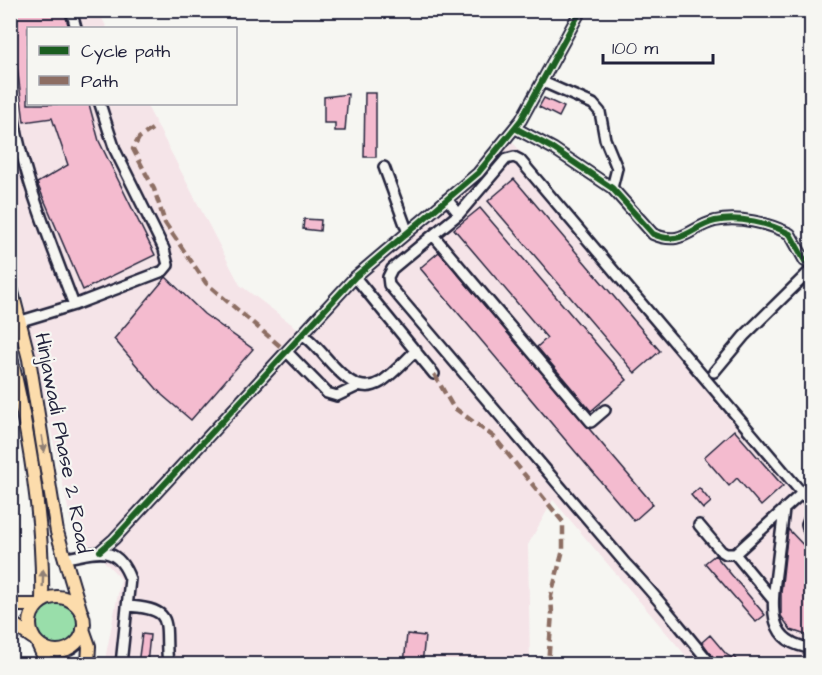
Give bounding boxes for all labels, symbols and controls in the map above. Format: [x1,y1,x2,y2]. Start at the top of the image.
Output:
legend [27,27,237,105]
scale bar [603,27,712,65]
text: 100 m [612,36,658,61]
text: Cycle path [81,39,170,65]
text: Path [81,69,118,94]
street label: Hinjawadi Phase 2 Road [27,330,99,556]
one-way arrow [39,434,48,453]
one-way arrow [38,569,47,588]

